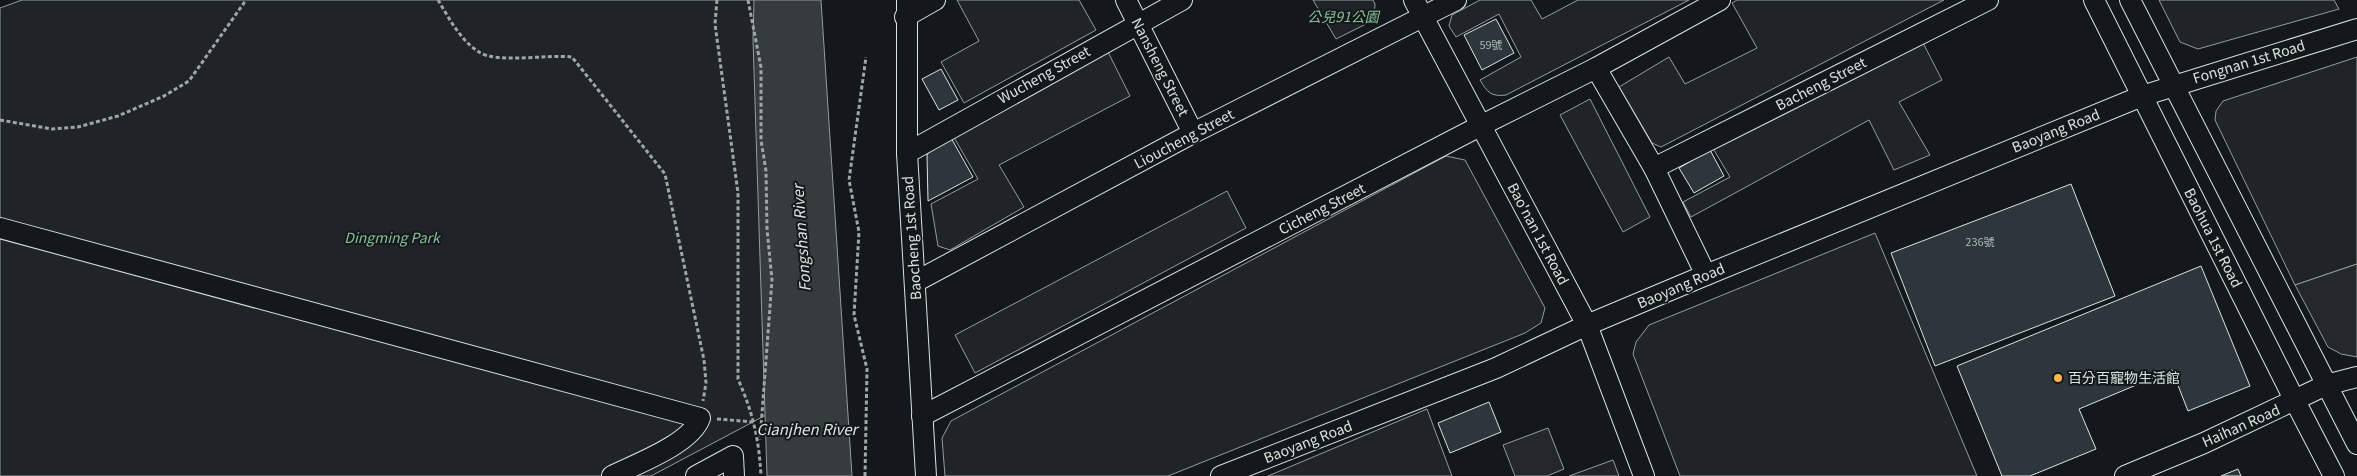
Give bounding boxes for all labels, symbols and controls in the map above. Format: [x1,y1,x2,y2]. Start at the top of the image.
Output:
park label: 公兒91公園 [1307,6,1381,26]
street label: Nansheng Street [1127,14,1195,120]
street label: Fongnan 1st Road [2190,34,2307,88]
house number: 59號 [1479,36,1503,52]
street label: Wucheng Street [994,40,1094,108]
street label: Bacheng Street [1772,51,1870,115]
street label: Lioucheng Street [1130,103,1238,173]
street label: Baoyang Road [2009,103,2103,157]
street label: Baocheng 1st Road [897,175,925,301]
street label: Cicheng Street [1275,177,1369,239]
street label: Bao'nan 1st Road [1504,179,1574,288]
water label: Fongshan River [786,182,815,292]
street label: Baohua 1st Road [2180,184,2248,291]
park label: Dingming Park [344,227,442,247]
house number: 236號 [1965,233,1995,249]
street label: Baoyang Road [1634,258,1727,313]
place label: 百分百寵物生活館 [2068,367,2180,387]
marker: 百分百寵物生活館 [2052,372,2064,384]
street label: Haihan Road [2198,399,2283,451]
street label: Baoyang Road [1260,415,1355,467]
water label: Cianjhen River [757,418,860,439]

